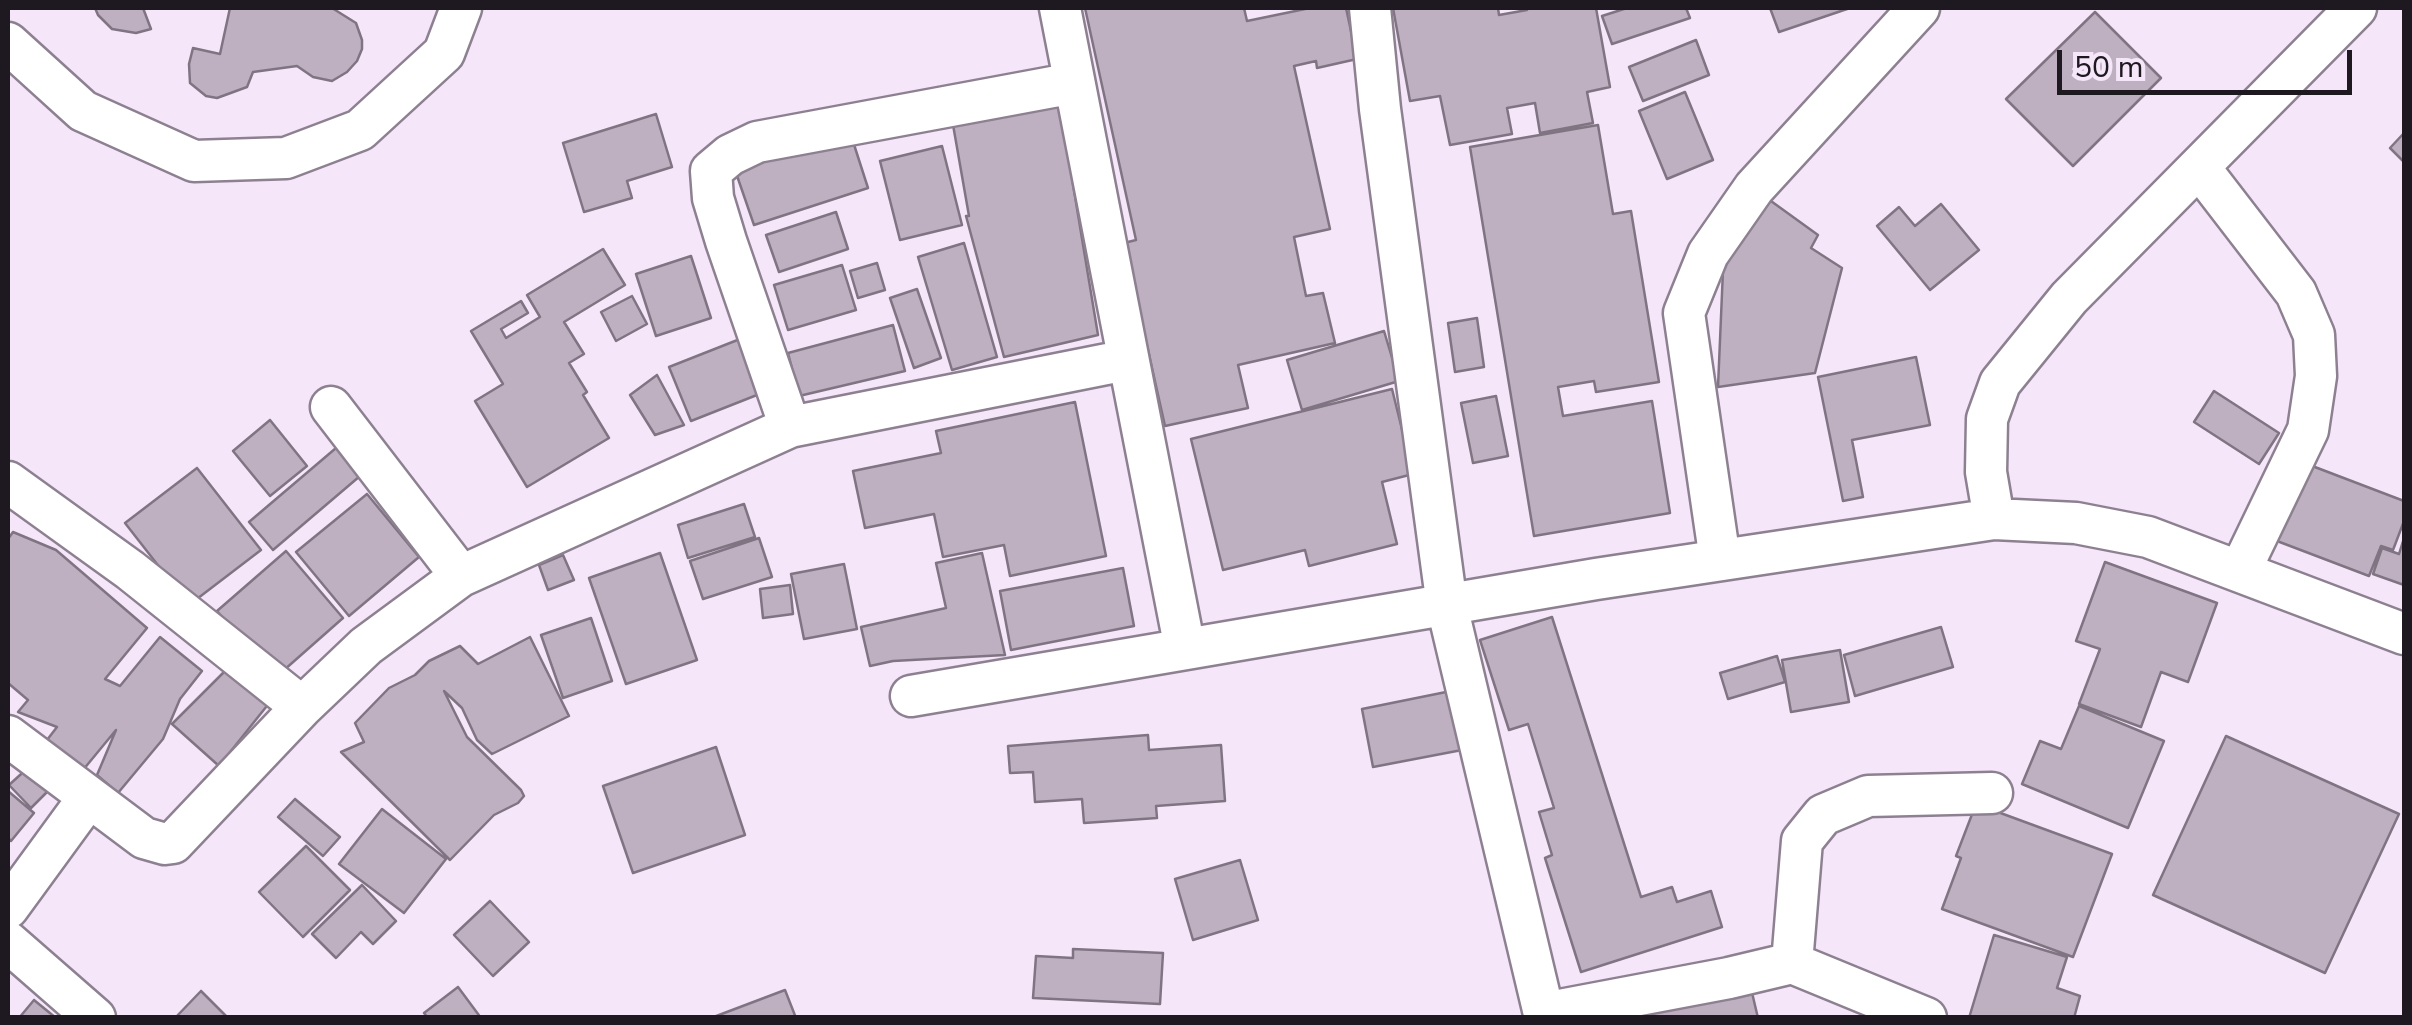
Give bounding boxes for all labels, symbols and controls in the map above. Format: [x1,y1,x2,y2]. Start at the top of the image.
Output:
scale bar [2062,30,2357,92]
text: 50 m [2074,47,2143,88]

